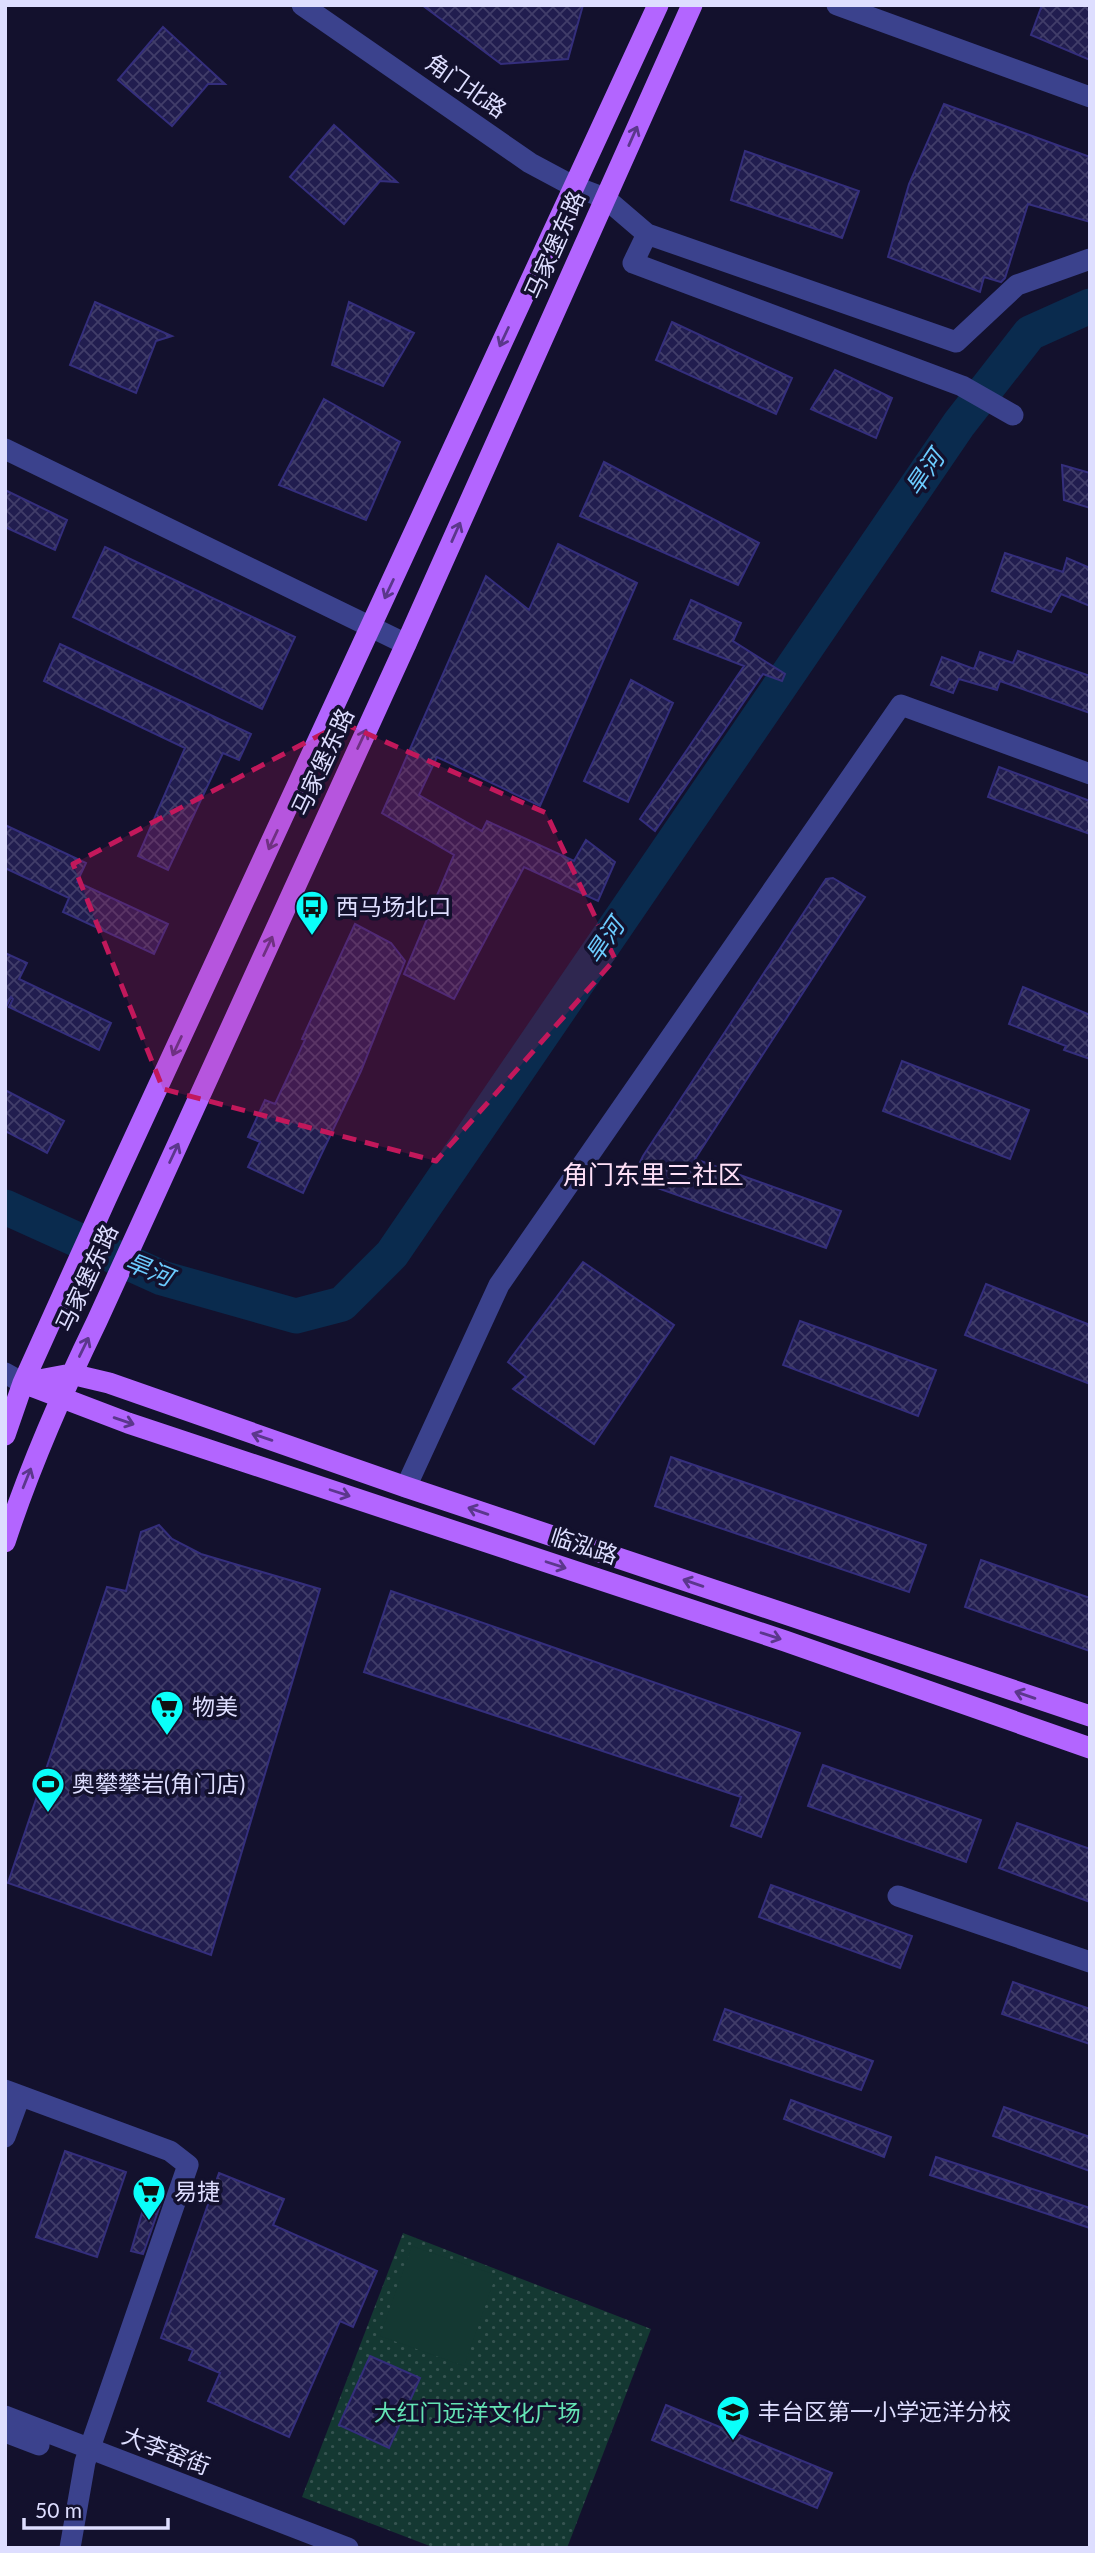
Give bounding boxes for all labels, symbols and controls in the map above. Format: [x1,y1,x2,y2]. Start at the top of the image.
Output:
street label: 角门北路 [421,47,512,123]
one-way arrow [627,126,641,147]
street label: 马家堡东路 [518,186,590,303]
one-way arrow [497,326,510,347]
water label: 旱河 [898,441,951,500]
one-way arrow [450,522,463,543]
one-way arrow [382,577,395,599]
street label: 马家堡东路 [285,704,359,820]
one-way arrow [356,729,369,751]
one-way arrow [266,828,279,850]
bus stop icon: 西马场北口 [293,888,331,937]
place label: 西马场北口 [336,892,451,920]
water label: 旱河 [578,909,631,968]
one-way arrow [262,936,275,958]
one-way arrow [170,1035,183,1056]
one-way arrow [168,1143,181,1164]
district label: 角门东里三社区 [562,1158,744,1190]
street label: 马家堡东路 [49,1220,123,1336]
water label: 旱河 [122,1246,181,1293]
one-way arrow [79,1337,92,1358]
one-way arrow [112,1416,134,1428]
one-way arrow [252,1430,274,1443]
one-way arrow [22,1468,35,1489]
one-way arrow [328,1488,350,1500]
one-way arrow [467,1504,489,1516]
street label: 临泓路 [547,1521,621,1569]
one-way arrow [544,1560,566,1572]
one-way arrow [683,1576,705,1588]
one-way arrow [760,1631,782,1644]
one-way arrow [1014,1687,1036,1700]
supermarket icon: 物美 [148,1688,186,1737]
place label: 物美 [192,1692,238,1720]
sports icon: 奥攀攀岩(角门店) [29,1765,67,1814]
place label: 奥攀攀岩(角门店) [72,1769,245,1797]
supermarket icon: 易捷 [130,2173,168,2222]
place label: 易捷 [174,2177,220,2205]
school or university icon: 丰台区第一小学远洋分校 [714,2393,752,2442]
place label: 丰台区第一小学远洋分校 [758,2397,1011,2425]
park label: 大红门远洋文化广场 [374,2398,581,2426]
street label: 大李窑街 [118,2421,214,2480]
scale bar [24,2486,168,2530]
text: 50 m [35,2497,82,2522]

